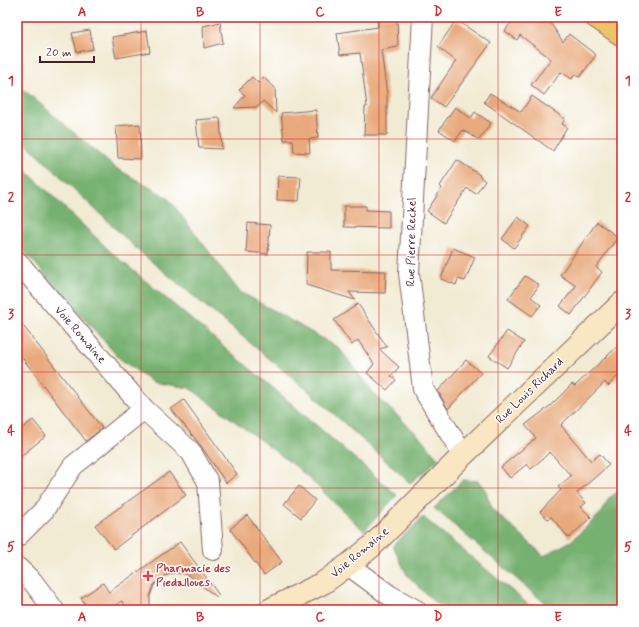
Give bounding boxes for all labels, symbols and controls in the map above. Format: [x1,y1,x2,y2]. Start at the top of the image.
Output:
text: A [78,4,86,21]
text: B [196,4,205,21]
text: C [315,4,325,21]
text: D [434,4,443,21]
text: E [554,4,562,21]
scale bar [40,38,94,64]
text: 20 m [46,45,72,61]
text: 1 [8,73,14,90]
text: 1 [625,73,631,90]
text: 2 [8,189,15,206]
text: 2 [625,189,632,206]
street label: Rue Pierre Reckel [403,197,421,287]
street label: Voie Romaine [50,303,110,367]
text: 3 [8,306,14,323]
text: 3 [625,306,631,323]
street label: Rue Louis Richard [493,354,567,428]
text: 4 [7,423,15,440]
text: 4 [624,423,632,440]
street label: Voie Romaine [327,524,393,582]
text: 5 [7,539,15,556]
text: 5 [624,539,632,556]
place label: Pharmacie des Piedalloues [156,561,231,591]
marker: Pharmacie des Piedalloues [143,571,153,581]
text: A [78,609,86,626]
text: B [196,609,205,626]
text: C [315,609,325,626]
text: D [434,609,443,626]
text: E [554,609,562,626]

